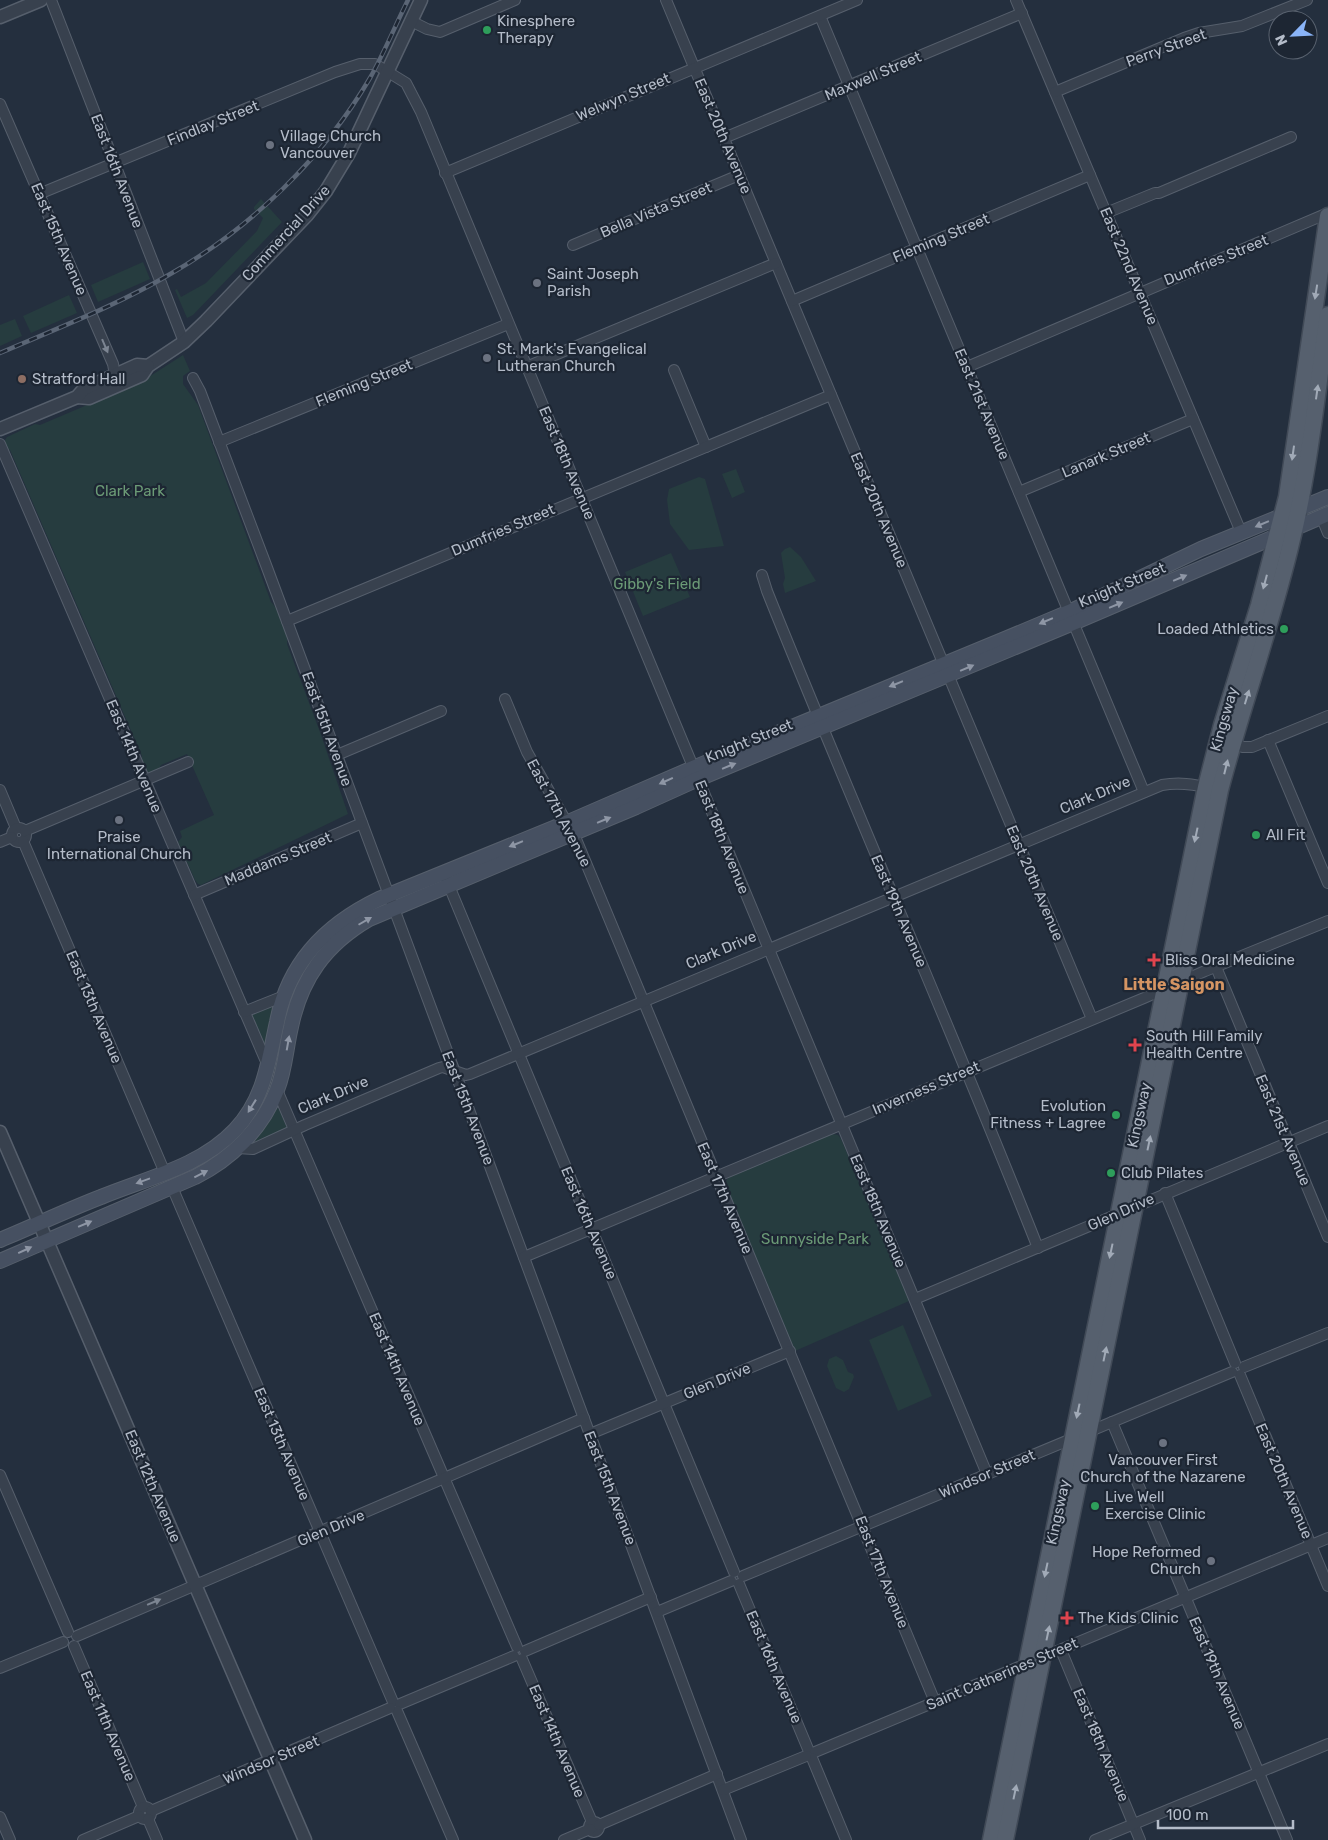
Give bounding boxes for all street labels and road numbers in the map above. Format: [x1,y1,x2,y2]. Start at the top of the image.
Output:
street label: Perry Street [1123,25,1209,71]
street label: Maxwell Street [822,48,924,104]
street label: Welwyn Street [573,69,673,125]
street label: East 20th Avenue [691,76,755,196]
street label: Findlay Street [165,96,261,150]
street label: East 16th Avenue [87,111,147,231]
street label: Bella Vista Street [597,178,715,242]
street label: East 15th Avenue [27,180,91,298]
street label: Commercial Drive [238,181,334,285]
street label: East 22nd Avenue [1096,204,1162,328]
street label: Fleming Street [890,210,992,266]
street label: Dumfries Street [1161,231,1271,289]
street label: East 21st Avenue [950,346,1014,462]
street label: Fleming Street [313,355,415,411]
street label: East 18th Avenue [535,404,599,522]
street label: Lanark Street [1059,428,1153,482]
street label: East 20th Avenue [847,450,911,570]
street label: Dumfries Street [448,500,558,560]
street label: Knight Street [1076,559,1168,611]
street label: East 15th Avenue [298,669,356,789]
street label: Kingsway [1206,685,1242,753]
street label: East 14th Avenue [102,697,166,815]
street label: Knight Street [703,715,795,767]
street label: East 17th Avenue [523,756,595,870]
street label: Clark Drive [1057,772,1133,818]
street label: East 18th Avenue [691,777,753,897]
street label: East 20th Avenue [1003,823,1067,943]
street label: Maddams Street [222,828,334,890]
street label: East 19th Avenue [867,852,931,970]
street label: Clark Drive [683,927,759,973]
street label: East 13th Avenue [62,948,126,1066]
street label: East 15th Avenue [438,1048,498,1168]
street label: Inverness Street [870,1057,983,1119]
street label: Clark Drive [295,1072,371,1118]
street label: East 21st Avenue [1251,1072,1315,1188]
street label: Kingsway [1123,1081,1155,1149]
street label: East 17th Avenue [693,1139,757,1257]
street label: East 18th Avenue [846,1152,910,1270]
street label: East 16th Avenue [557,1164,621,1282]
street label: Glen Drive [1085,1189,1157,1235]
street label: East 14th Avenue [365,1310,429,1428]
street label: Glen Drive [681,1359,753,1403]
street label: East 13th Avenue [250,1385,314,1503]
street label: East 20th Avenue [1252,1421,1316,1541]
street label: East 12th Avenue [121,1427,185,1545]
street label: East 15th Avenue [580,1428,640,1548]
street label: Windsor Street [936,1446,1038,1502]
street label: Kingsway [1042,1478,1074,1546]
street label: Glen Drive [295,1506,367,1550]
street label: East 17th Avenue [851,1513,913,1631]
street label: East 16th Avenue [742,1608,806,1726]
street label: East 19th Avenue [1185,1614,1249,1732]
street label: Saint Catherines Street [924,1634,1081,1714]
street label: East 11th Avenue [77,1668,139,1784]
street label: East 14th Avenue [525,1682,589,1800]
street label: East 18th Avenue [1069,1686,1133,1804]
street label: Windsor Street [220,1732,322,1788]

